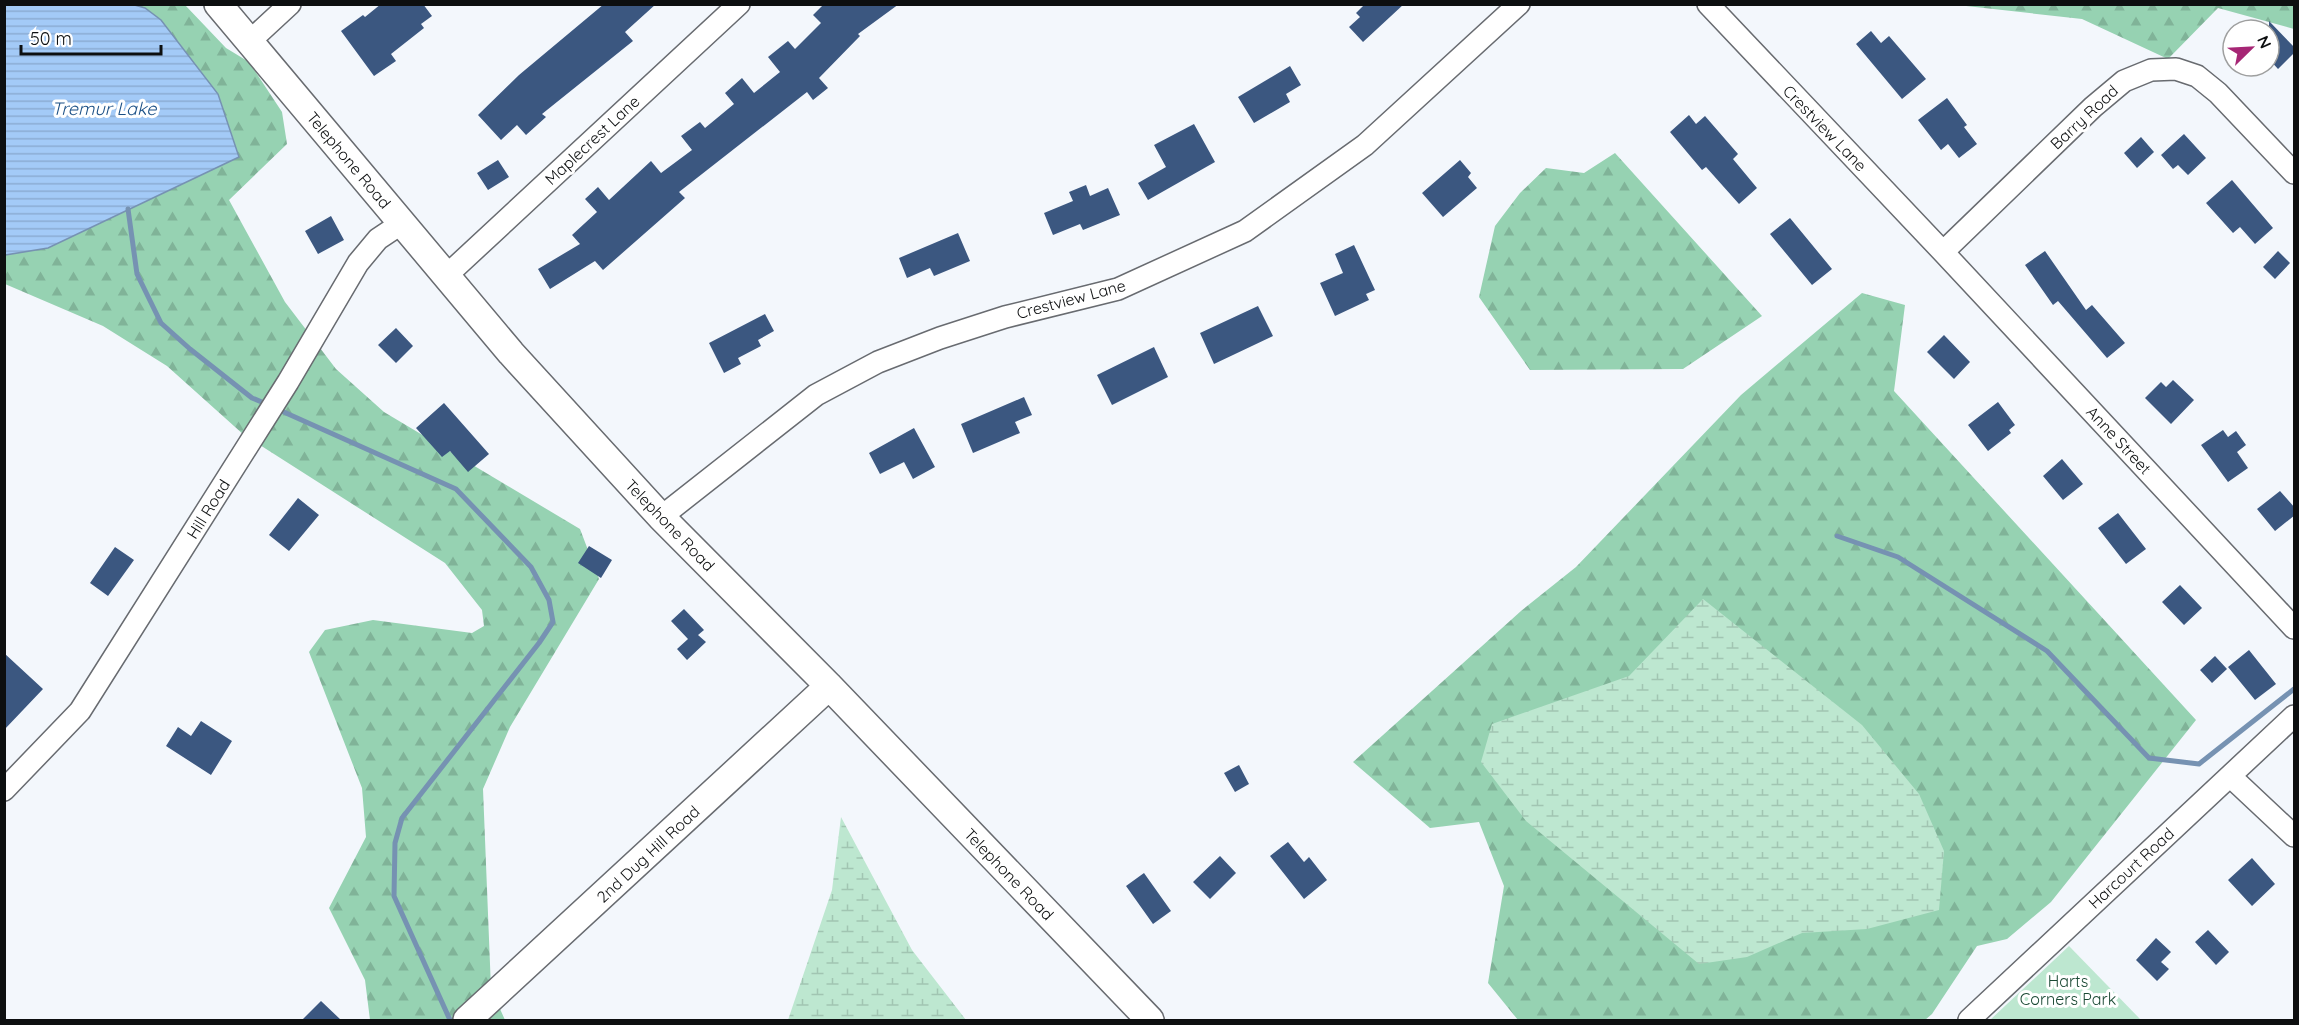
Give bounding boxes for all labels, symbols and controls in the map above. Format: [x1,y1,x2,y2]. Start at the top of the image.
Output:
scale bar [21,18,160,56]
north arrow [2221,18,2281,78]
text: 50 m [30,27,72,50]
text: N [2253,32,2276,51]
street label: Barry Road [2046,80,2122,154]
street label: Crestview Lane [1779,81,1871,175]
street label: Maplecrest Lane [541,91,643,189]
water label: Tremur Lake [52,97,157,120]
street label: Telephone Road [303,108,395,212]
street label: Crestview Lane [1014,275,1128,323]
street label: Anne Street [2082,402,2156,478]
street label: Telephone Road [621,475,719,575]
street label: Hill Road [182,476,234,542]
street label: 2nd Dug Hill Road [592,801,704,907]
street label: Harcourt Road [2084,823,2178,913]
street label: Telephone Road [960,824,1058,924]
park label: Harts Corners Park [2020,971,2116,1009]

